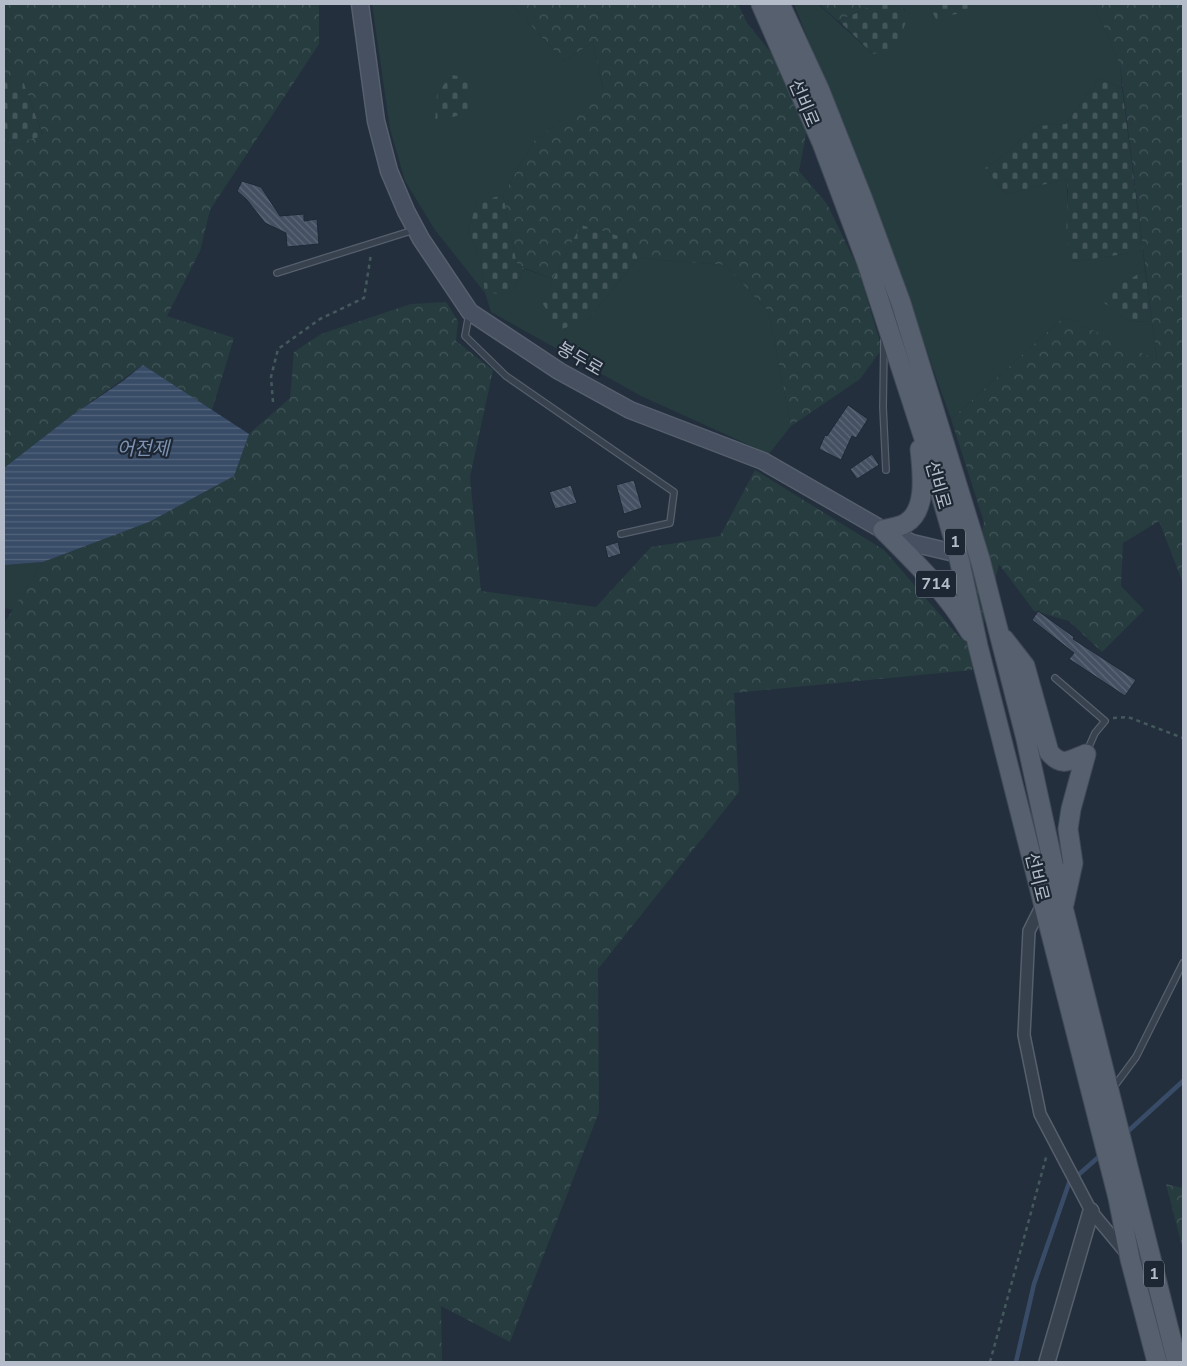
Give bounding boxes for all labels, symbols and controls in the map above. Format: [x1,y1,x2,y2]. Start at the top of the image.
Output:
street label: 선비로 [783,75,825,131]
street label: 봉두로 [552,336,608,382]
water label: 어전제 [117,436,172,462]
street label: 선비로 [920,458,956,512]
road number: 1 [945,528,965,556]
road number: 714 [916,570,956,598]
street label: 선비로 [1019,850,1055,904]
road number: 1 [1144,1260,1164,1288]

